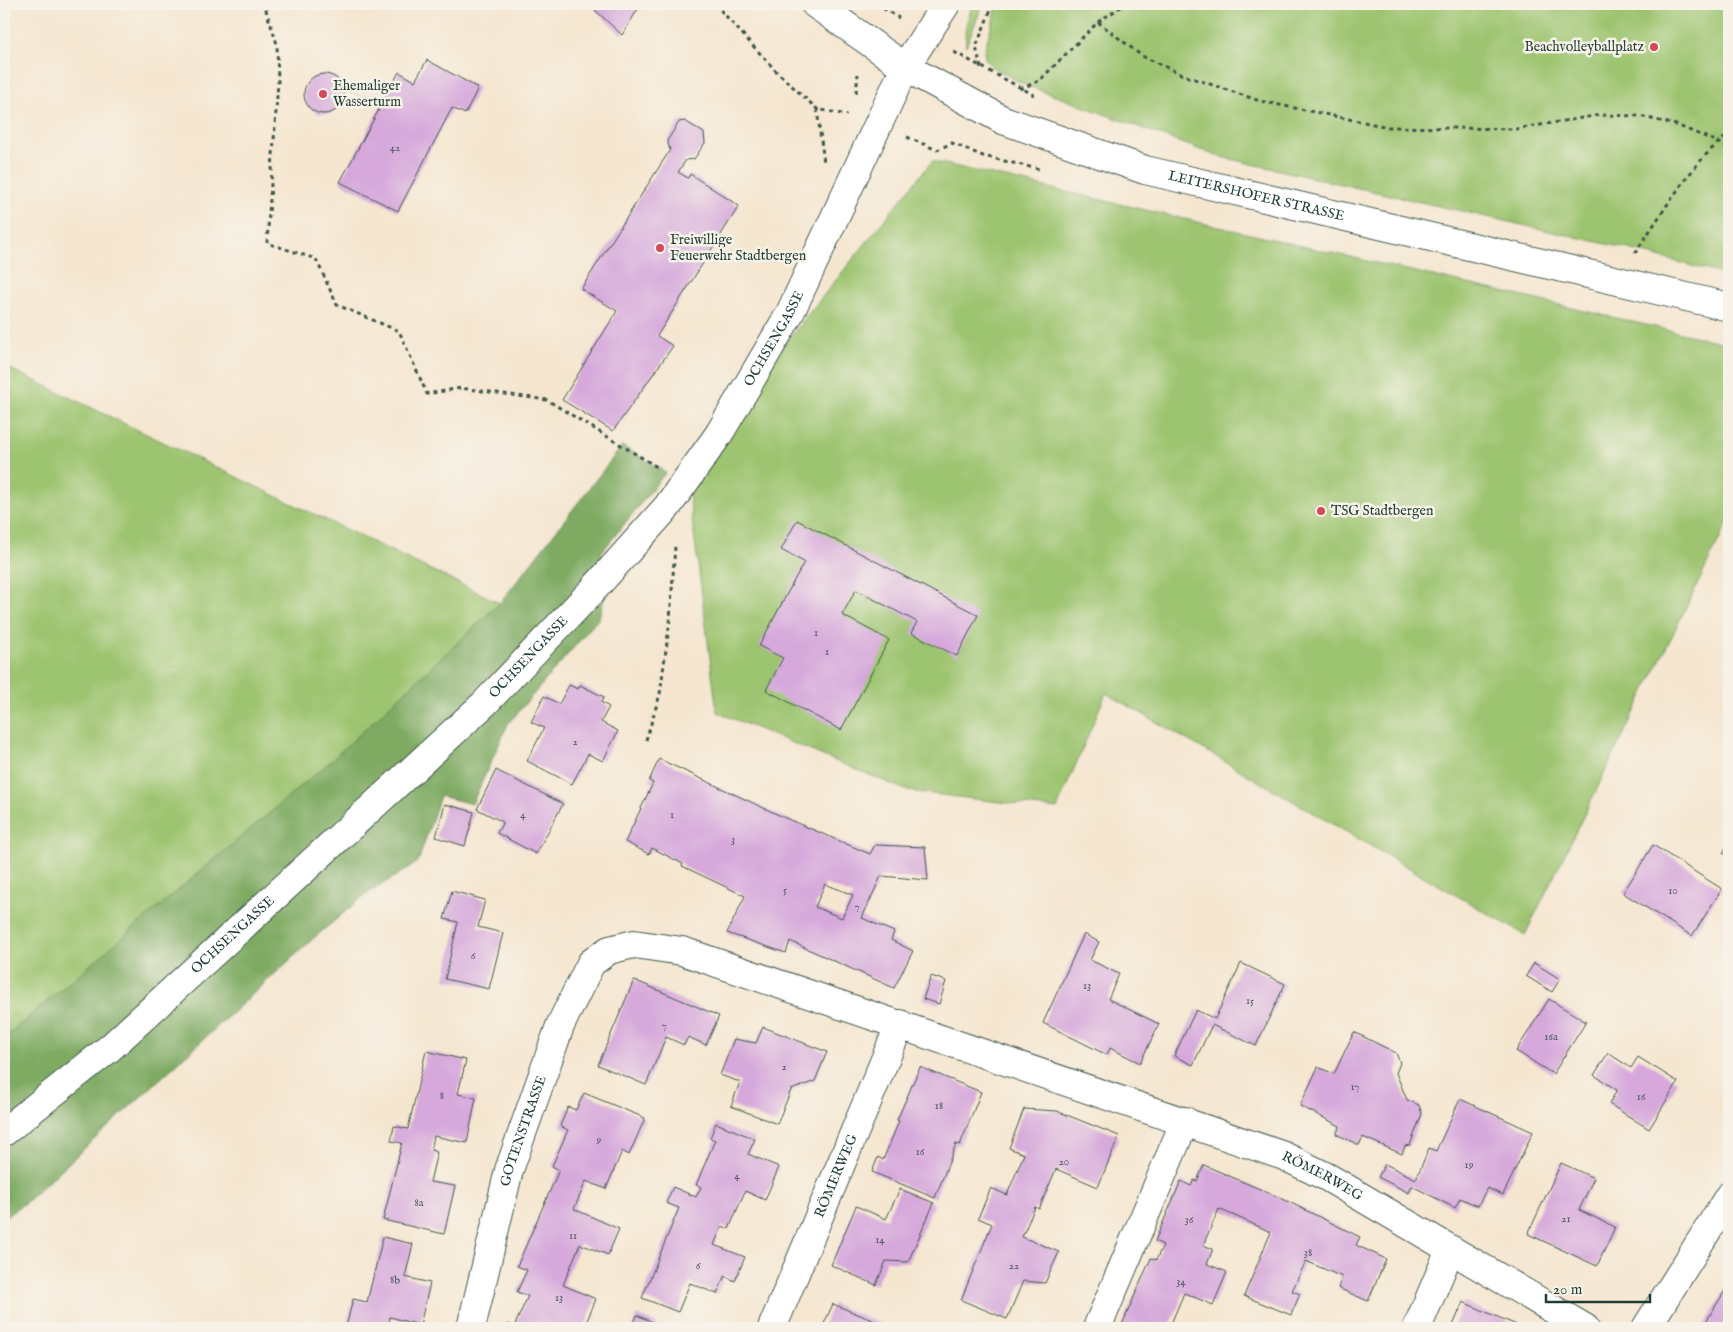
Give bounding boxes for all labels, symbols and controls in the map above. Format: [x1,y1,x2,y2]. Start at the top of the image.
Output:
place label: Beachvolleyballplatz [1525,38,1645,56]
marker: Beachvolleyballplatz [1648,41,1660,53]
place label: Ehemaliger Wasserturm [333,77,401,111]
marker: Ehemaliger Wasserturm [317,88,329,100]
house number: 42 [390,141,400,155]
street label: LEITERSHOFER STRASSE [1166,167,1346,226]
place label: Freiwillige Feuerwehr Stadtbergen [670,231,807,265]
marker: Freiwillige Feuerwehr Stadtbergen [654,242,666,254]
street label: OCHSENGASSE [740,288,808,390]
place label: TSG Stadtbergen [1331,502,1434,520]
marker: TSG Stadtbergen [1315,505,1327,517]
street label: OCHSENGASSE [485,612,572,702]
house number: 1 [814,626,818,640]
house number: 1 [825,645,829,659]
house number: 2 [572,735,578,749]
house number: 4 [520,808,526,822]
house number: 1 [670,808,674,822]
house number: 3 [731,833,735,847]
house number: 5 [783,883,787,897]
house number: 10 [1668,884,1678,898]
street label: OCHSENGASSE [187,892,278,978]
house number: 7 [854,900,860,914]
house number: 6 [471,949,476,963]
house number: 13 [1083,979,1091,993]
house number: 15 [1246,994,1254,1008]
house number: 7 [661,1019,667,1033]
house number: 16a [1544,1030,1558,1044]
house number: 2 [781,1060,787,1074]
street label: GOTENSTRASSE [496,1073,551,1188]
house number: 17 [1350,1080,1360,1094]
house number: 8 [440,1089,444,1103]
house number: 16 [1637,1090,1646,1104]
house number: 18 [935,1099,943,1113]
street label: RÖMERWEG [810,1131,862,1220]
house number: 9 [596,1133,602,1147]
house number: 16 [916,1145,925,1159]
street label: RÖMERWEG [1279,1147,1367,1205]
house number: 20 [1059,1155,1069,1169]
house number: 19 [1465,1158,1474,1172]
house number: 4 [734,1169,740,1183]
house number: 8a [414,1196,424,1210]
house number: 21 [1561,1212,1571,1226]
house number: 36 [1185,1213,1194,1227]
house number: 11 [569,1229,577,1243]
house number: 14 [875,1233,885,1247]
house number: 38 [1304,1246,1312,1260]
house number: 6 [696,1259,701,1273]
house number: 22 [1009,1259,1019,1273]
scale bar [1546,1272,1649,1304]
house number: 8b [390,1273,400,1287]
house number: 34 [1176,1275,1186,1289]
text: 20 m [1553,1280,1583,1299]
house number: 13 [555,1291,563,1305]

